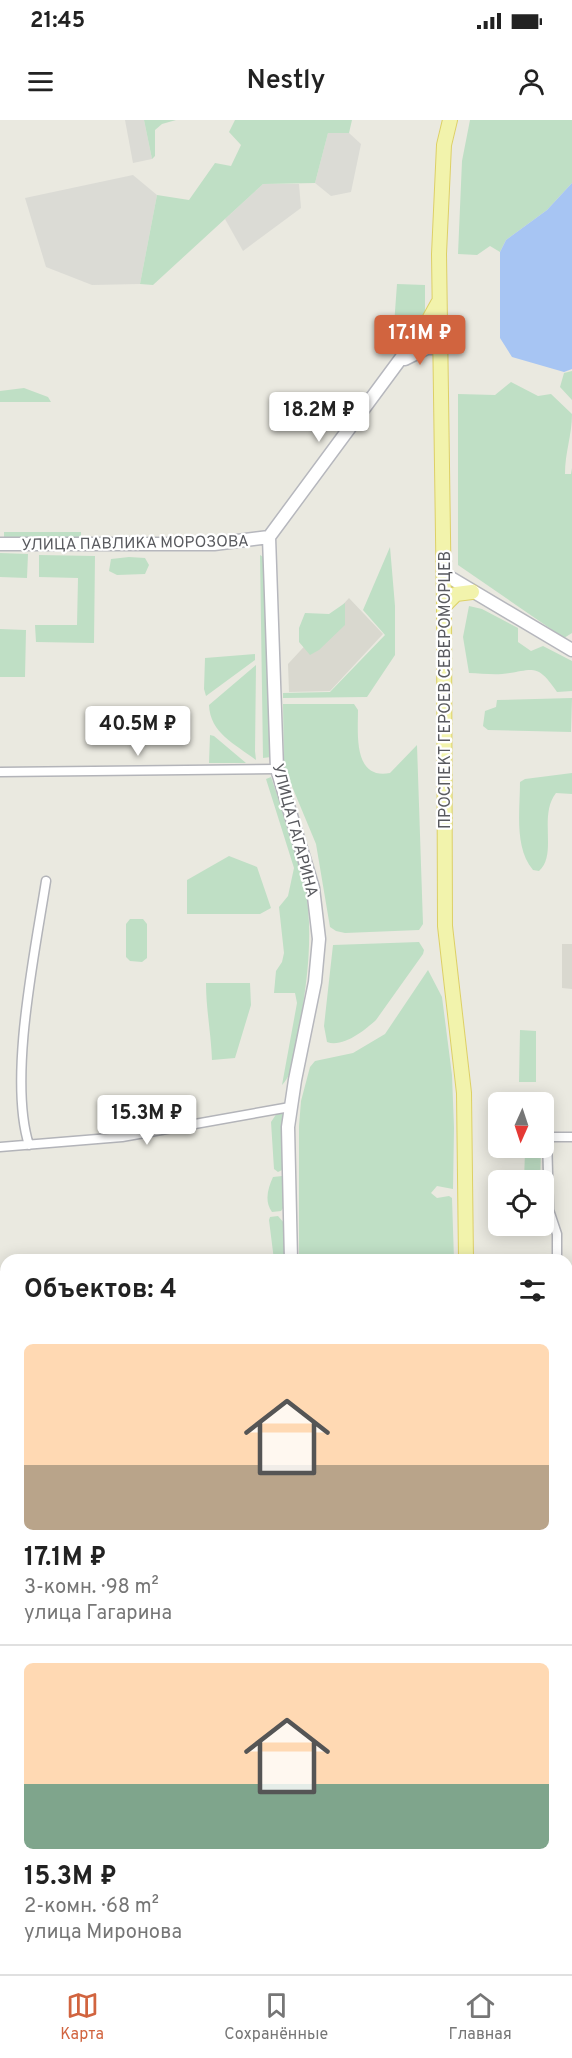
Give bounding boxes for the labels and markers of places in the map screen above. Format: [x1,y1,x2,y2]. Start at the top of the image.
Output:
pin: 17.1M ₽ [365,315,475,366]
pin: 18.2M ₽ [264,392,374,443]
pin: 40.5M ₽ [83,706,193,757]
pin: 15.3M ₽ [92,1095,202,1146]

